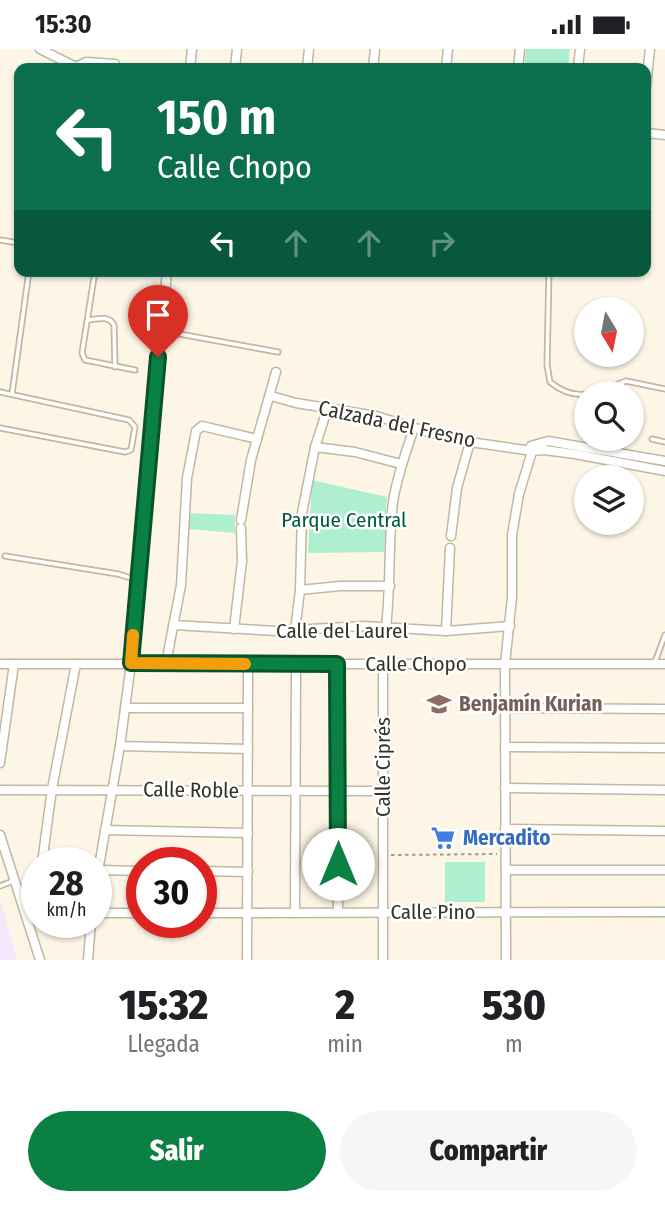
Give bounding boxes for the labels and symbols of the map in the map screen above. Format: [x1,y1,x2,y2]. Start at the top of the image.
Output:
pin [128,285,188,357]
north arrow [574,297,644,367]
street label: Calzada del Fresno [316,395,478,453]
park label: Parque Central [281,507,407,533]
street label: Calle del Laurel [276,618,408,644]
street label: Calle Chopo [365,651,467,677]
school or university icon: Benjamín Kurian [425,690,453,718]
place label: Benjamín Kurian [459,691,603,717]
street label: Calle Ciprés [370,717,396,817]
street label: Calle Roble [143,776,239,804]
supermarket icon: Mercadito [429,824,457,852]
place label: Mercadito [463,825,550,851]
position arrow [301,827,375,901]
speed limit sign: 30 [126,847,217,938]
street label: Calle Pino [390,899,476,925]

